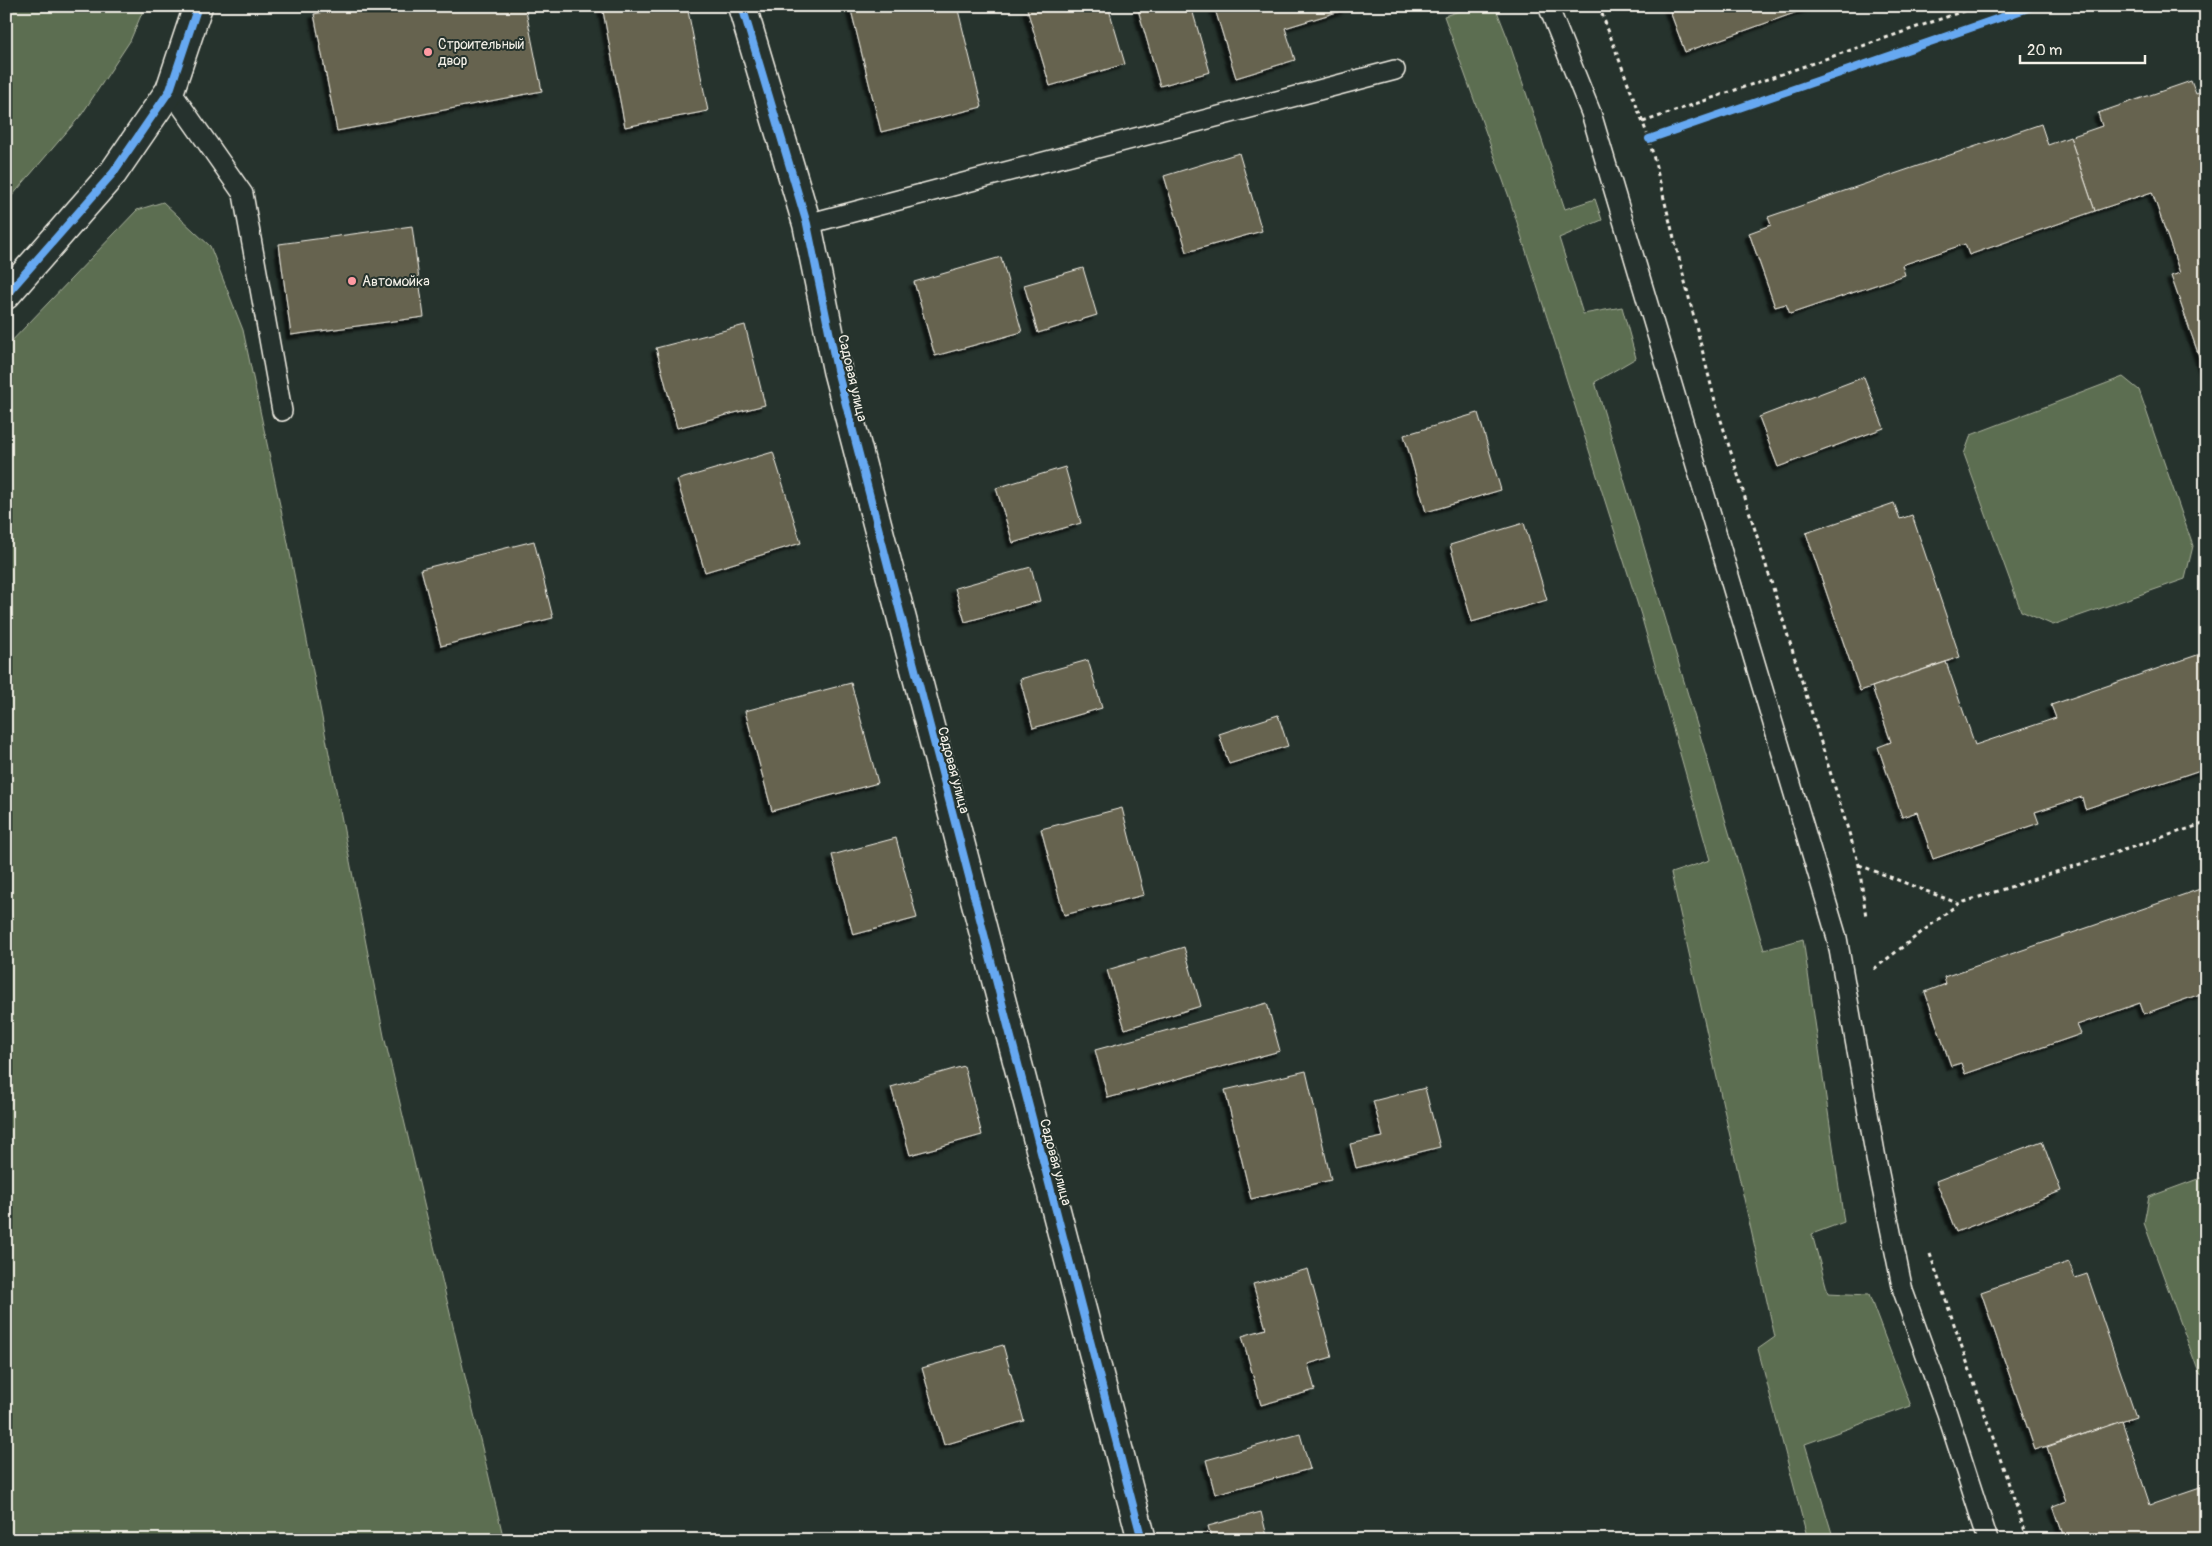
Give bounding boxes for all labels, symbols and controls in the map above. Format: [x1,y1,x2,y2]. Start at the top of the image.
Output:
scale bar [2020,32,2144,64]
place label: Строительный двор [438,36,524,69]
text: 20 m [2027,41,2062,60]
marker: Строительный двор [422,46,434,58]
place label: Автомойка [362,273,430,290]
marker: Автомойка [346,275,358,287]
street label: Садовая улица [834,333,871,423]
street label: Садовая улица [934,725,973,815]
street label: Садовая улица [1036,1117,1075,1207]

